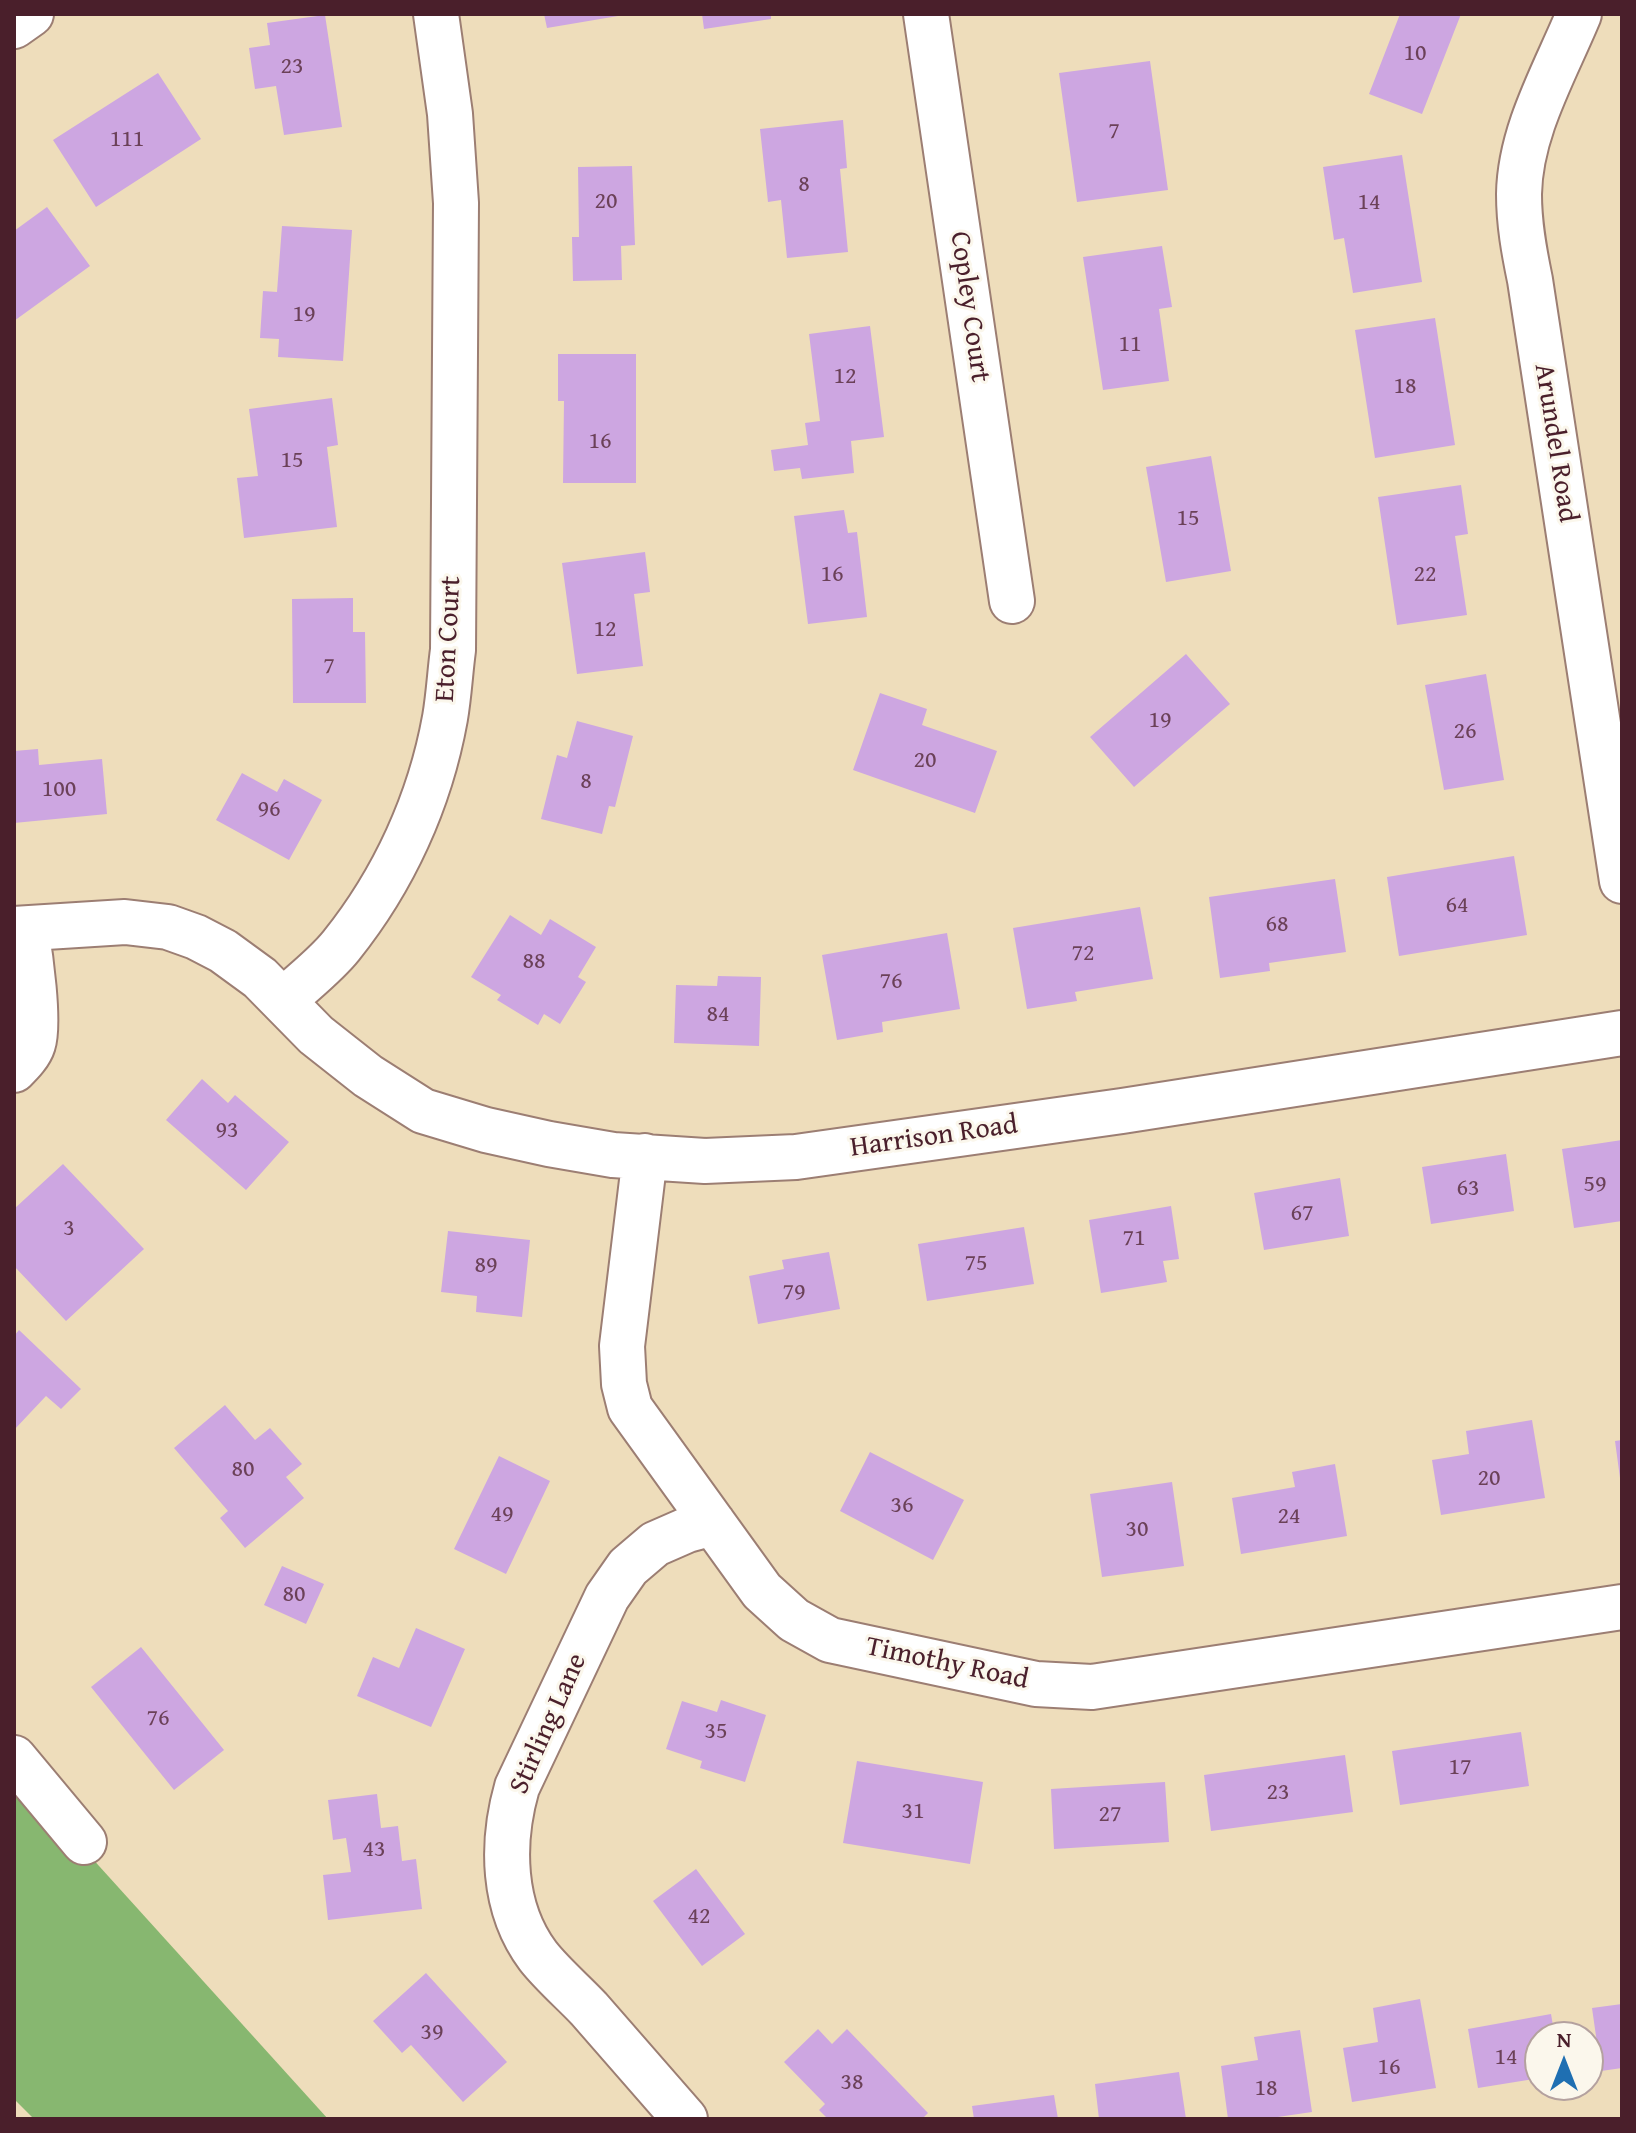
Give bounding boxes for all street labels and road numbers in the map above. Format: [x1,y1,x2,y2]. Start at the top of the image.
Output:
street label: Copley Court [942,230,996,384]
street label: Arundel Road [1526,361,1584,525]
street label: Eton Court [429,575,469,703]
street label: Harrison Road [848,1109,1020,1165]
street label: Timothy Road [863,1630,1031,1698]
street label: Stirling Lane [503,1649,595,1799]

